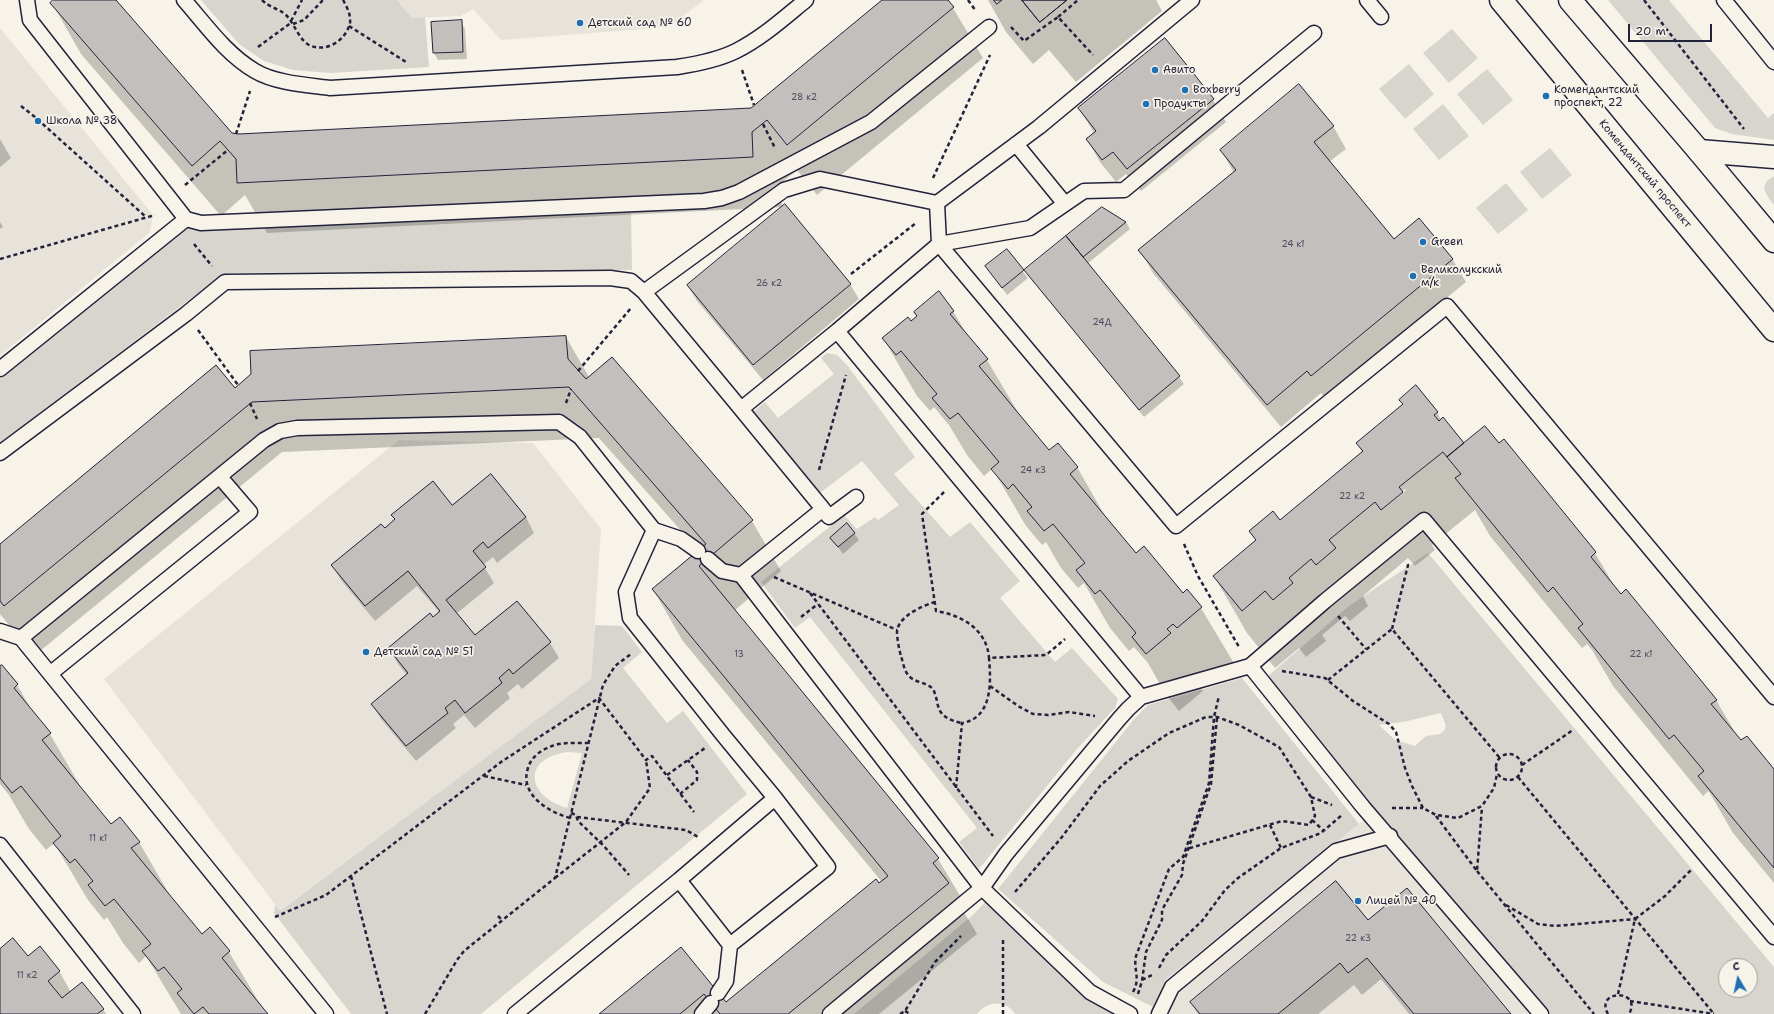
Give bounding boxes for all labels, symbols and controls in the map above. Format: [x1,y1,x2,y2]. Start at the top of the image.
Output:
place label: Детский сад № 60 [588,16,692,30]
scale bar [1630,16,1714,42]
marker: Детский сад № 60 [575,18,585,28]
text: 20 m [1635,23,1666,39]
place label: Авито [1163,63,1196,77]
marker: Авито [1150,65,1160,75]
place label: Boxberry [1193,83,1240,97]
place label: Комендантский проспект, 22 [1554,83,1639,109]
marker: Boxberry [1180,85,1190,95]
marker: Комендантский проспект, 22 [1541,91,1551,101]
house number: 28 к2 [791,93,817,103]
place label: Продукты [1154,97,1206,111]
marker: Продукты [1141,99,1151,109]
place label: Школа № 38 [46,114,118,128]
marker: Школа № 38 [33,116,43,126]
street label: Комендантский проспект [1596,117,1694,231]
place label: Green [1431,235,1463,249]
marker: Green [1418,237,1428,247]
house number: 24 к1 [1281,240,1305,250]
place label: Великолукский м/к [1421,263,1502,289]
marker: Великолукский м/к [1408,271,1418,281]
house number: 26 к2 [756,279,782,289]
house number: 24Д [1093,318,1111,328]
house number: 24 к3 [1020,466,1046,476]
house number: 22 к2 [1339,492,1365,502]
place label: Детский сад № 51 [374,645,473,659]
marker: Детский сад № 51 [361,647,371,657]
house number: 13 [734,650,744,660]
house number: 22 к1 [1629,650,1653,660]
house number: 11 к1 [89,834,107,844]
place label: Лицей № 40 [1366,894,1437,908]
marker: Лицей № 40 [1353,896,1363,906]
house number: 22 к3 [1345,934,1371,944]
north arrow [1718,958,1758,998]
text: С [1732,959,1741,975]
house number: 11 к2 [16,971,38,981]

